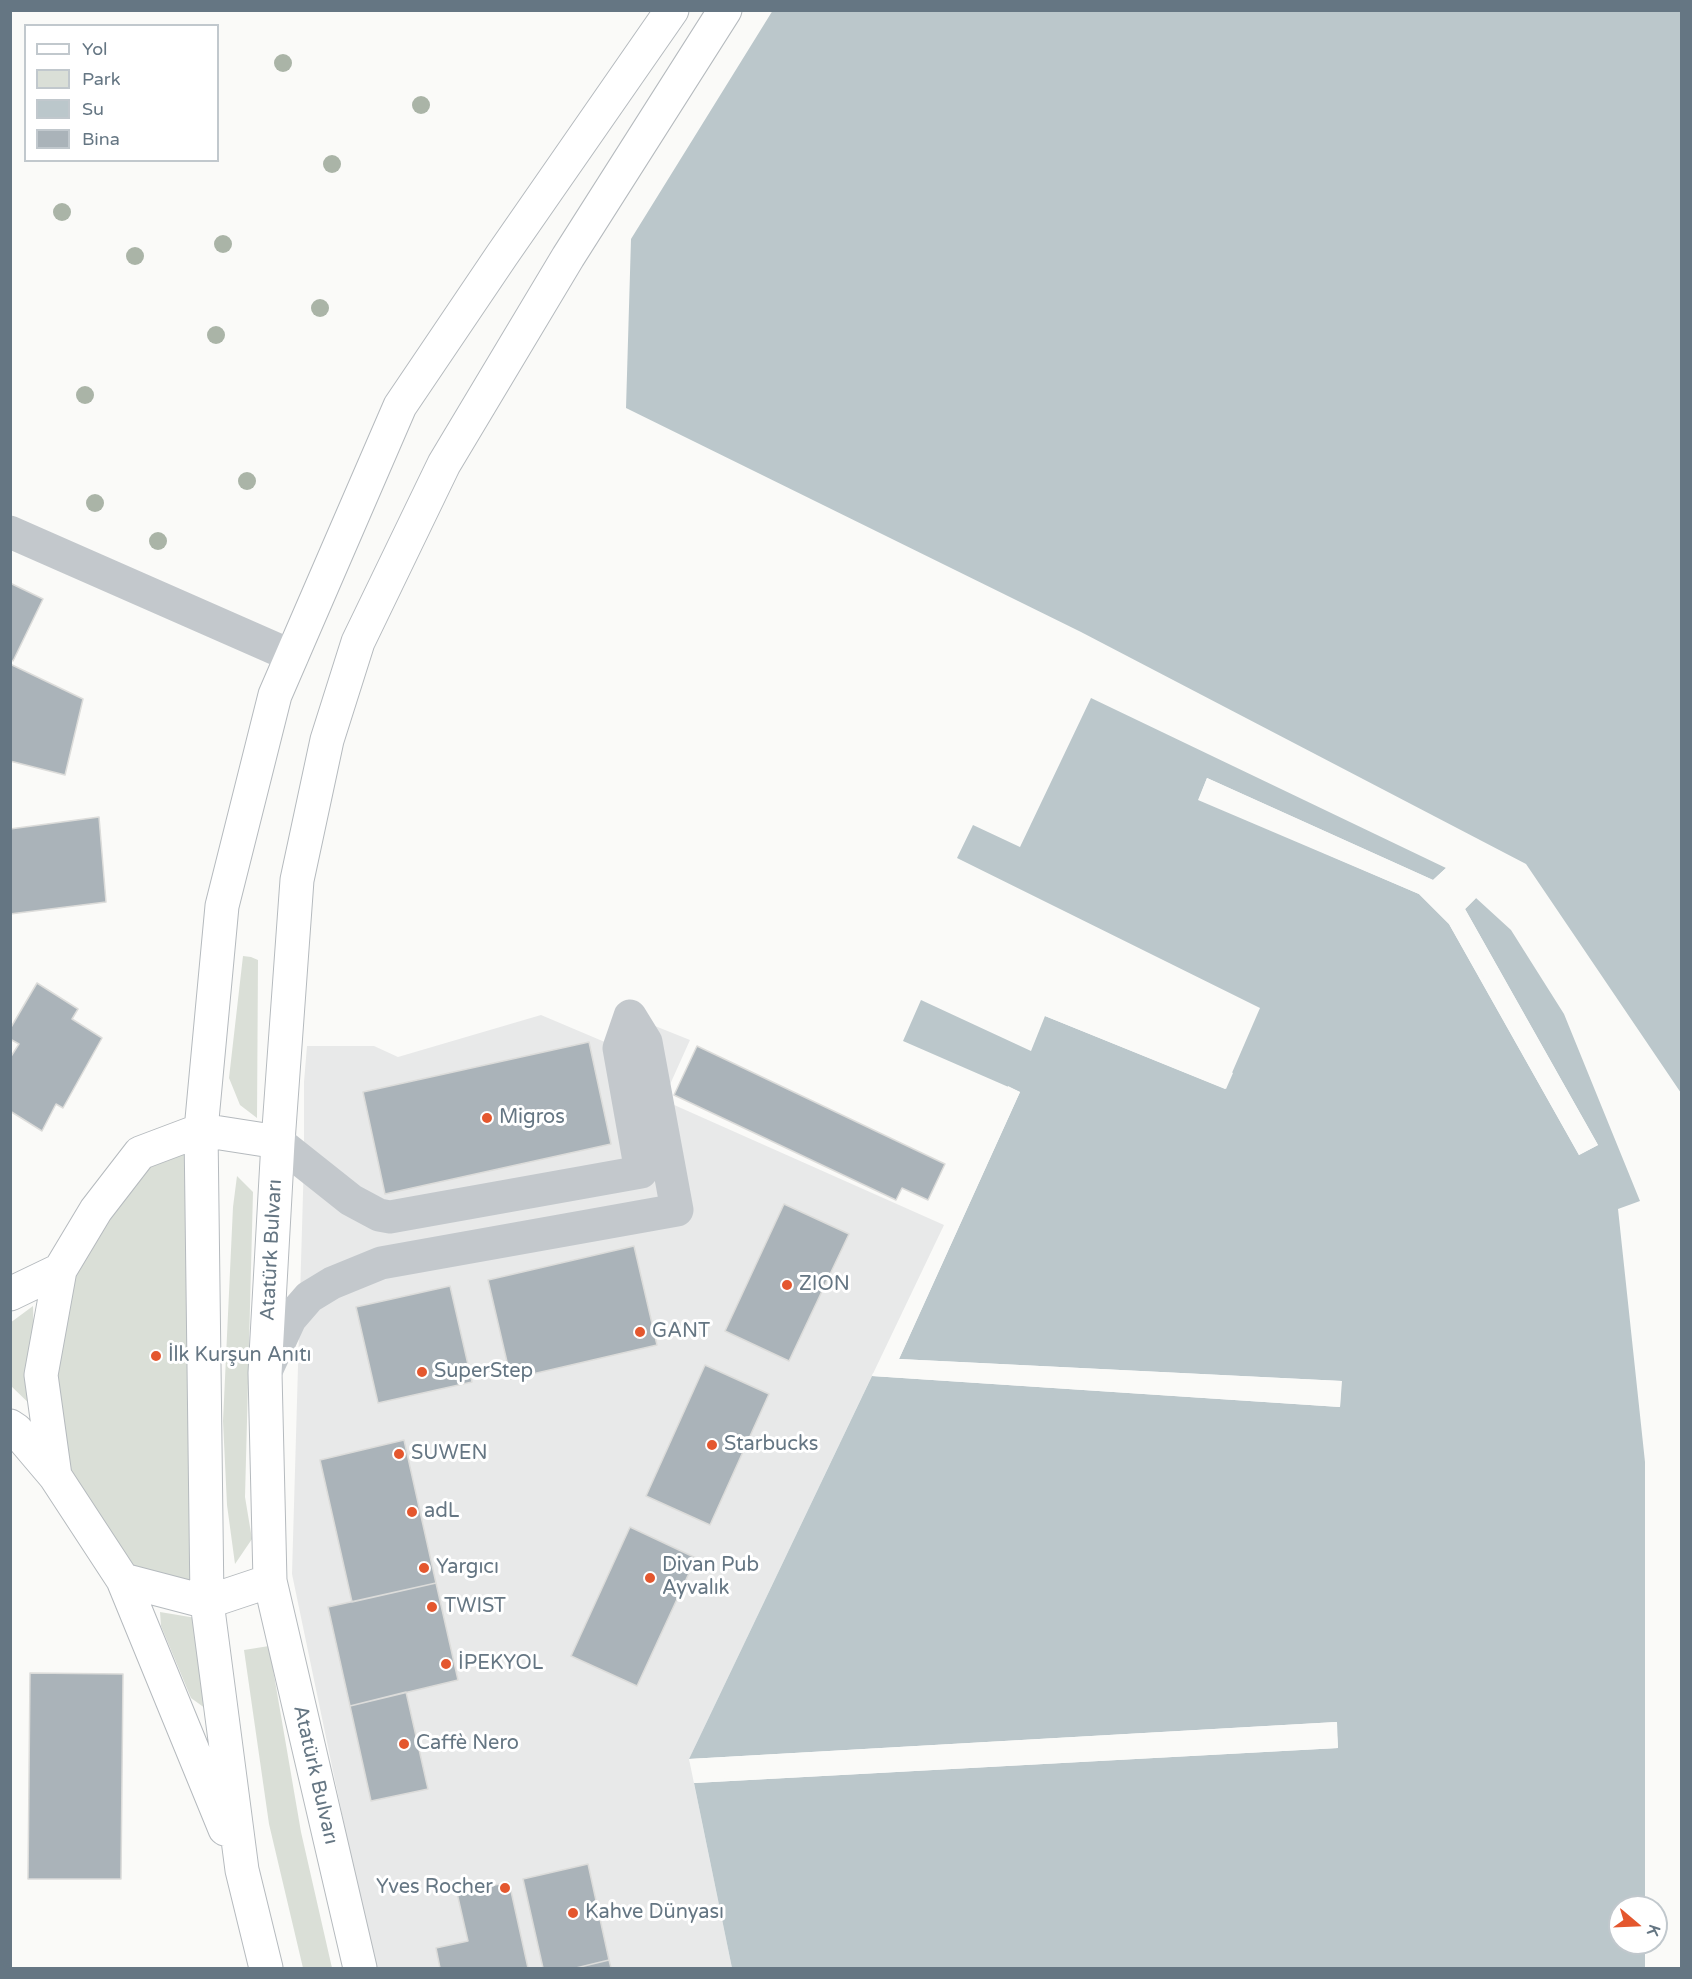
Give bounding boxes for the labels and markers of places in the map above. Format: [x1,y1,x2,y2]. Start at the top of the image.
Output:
place label: Migros [499,1106,565,1130]
marker: Migros [480,1111,494,1125]
place label: ZION [799,1273,850,1297]
marker: ZION [780,1278,794,1292]
place label: GANT [652,1320,710,1344]
marker: GANT [633,1325,647,1339]
place label: İlk Kurşun Anıtı [168,1344,312,1368]
marker: İlk Kurşun Anıtı [149,1349,163,1363]
place label: SuperStep [434,1360,533,1384]
marker: SuperStep [415,1365,429,1379]
place label: Starbucks [724,1433,818,1457]
marker: Starbucks [705,1438,719,1452]
place label: SUWEN [411,1442,488,1466]
marker: SUWEN [392,1447,406,1461]
place label: adL [424,1500,459,1524]
marker: adL [405,1505,419,1519]
place label: Divan Pub Ayvalık [662,1554,759,1601]
place label: Yargıcı [436,1556,499,1580]
marker: Yargıcı [417,1561,431,1575]
marker: Divan Pub Ayvalık [643,1571,657,1585]
place label: TWIST [444,1595,506,1619]
marker: TWIST [425,1600,439,1614]
place label: İPEKYOL [458,1652,543,1676]
marker: İPEKYOL [439,1657,453,1671]
place label: Caffè Nero [416,1732,519,1756]
marker: Caffè Nero [397,1737,411,1751]
place label: Yves Rocher [376,1876,493,1900]
marker: Yves Rocher [498,1881,512,1895]
place label: Kahve Dünyası [585,1901,724,1925]
marker: Kahve Dünyası [566,1906,580,1920]

